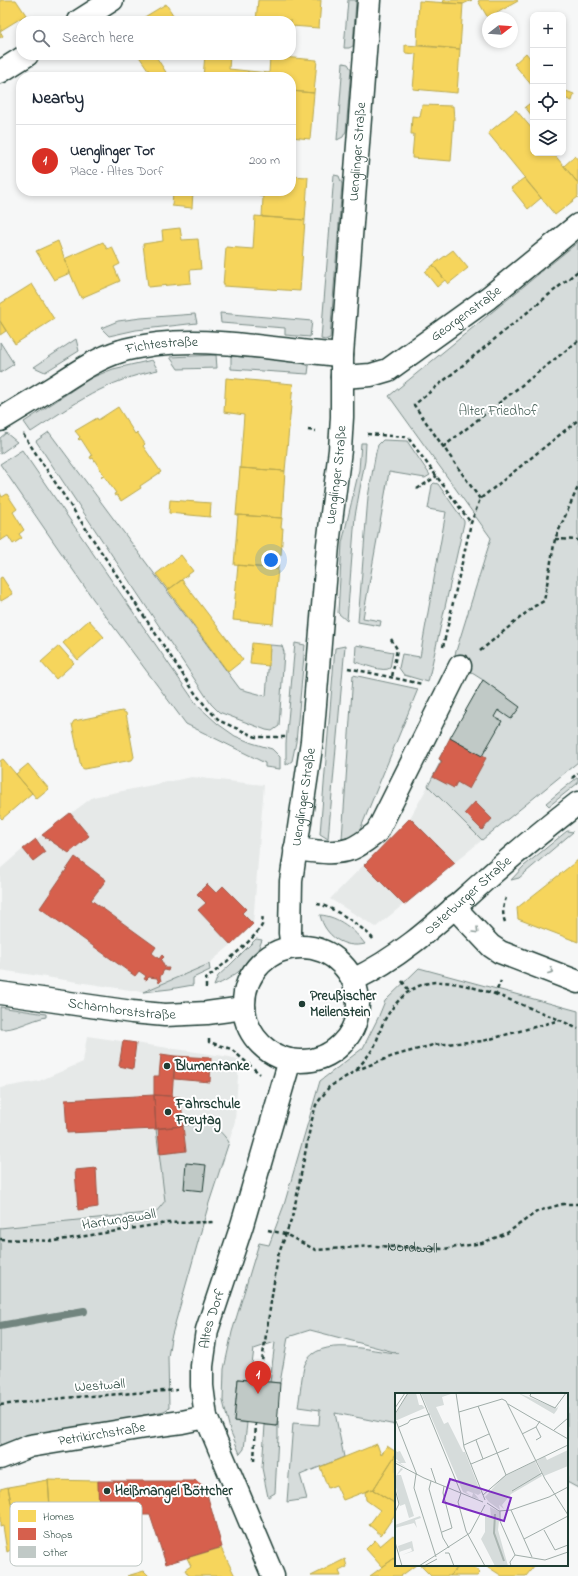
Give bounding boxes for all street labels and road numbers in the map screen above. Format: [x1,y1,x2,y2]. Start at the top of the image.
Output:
street label: Uenglinger Straße [343,101,372,202]
street label: Georgenstraße [426,280,507,347]
street label: Fichtestraße [122,332,199,360]
street label: Uenglinger Straße [320,424,352,525]
street label: Uenglinger Straße [286,746,321,848]
street label: Osterburger Straße [419,850,517,940]
street label: Scharnhorststraße [67,992,177,1026]
street label: Hartungswall [81,1204,158,1237]
street label: Nordwall [387,1236,438,1259]
street label: Altes Dorf [194,1286,231,1350]
street label: Westwall [74,1374,126,1398]
street label: Petrikirchstraße [56,1416,148,1452]

